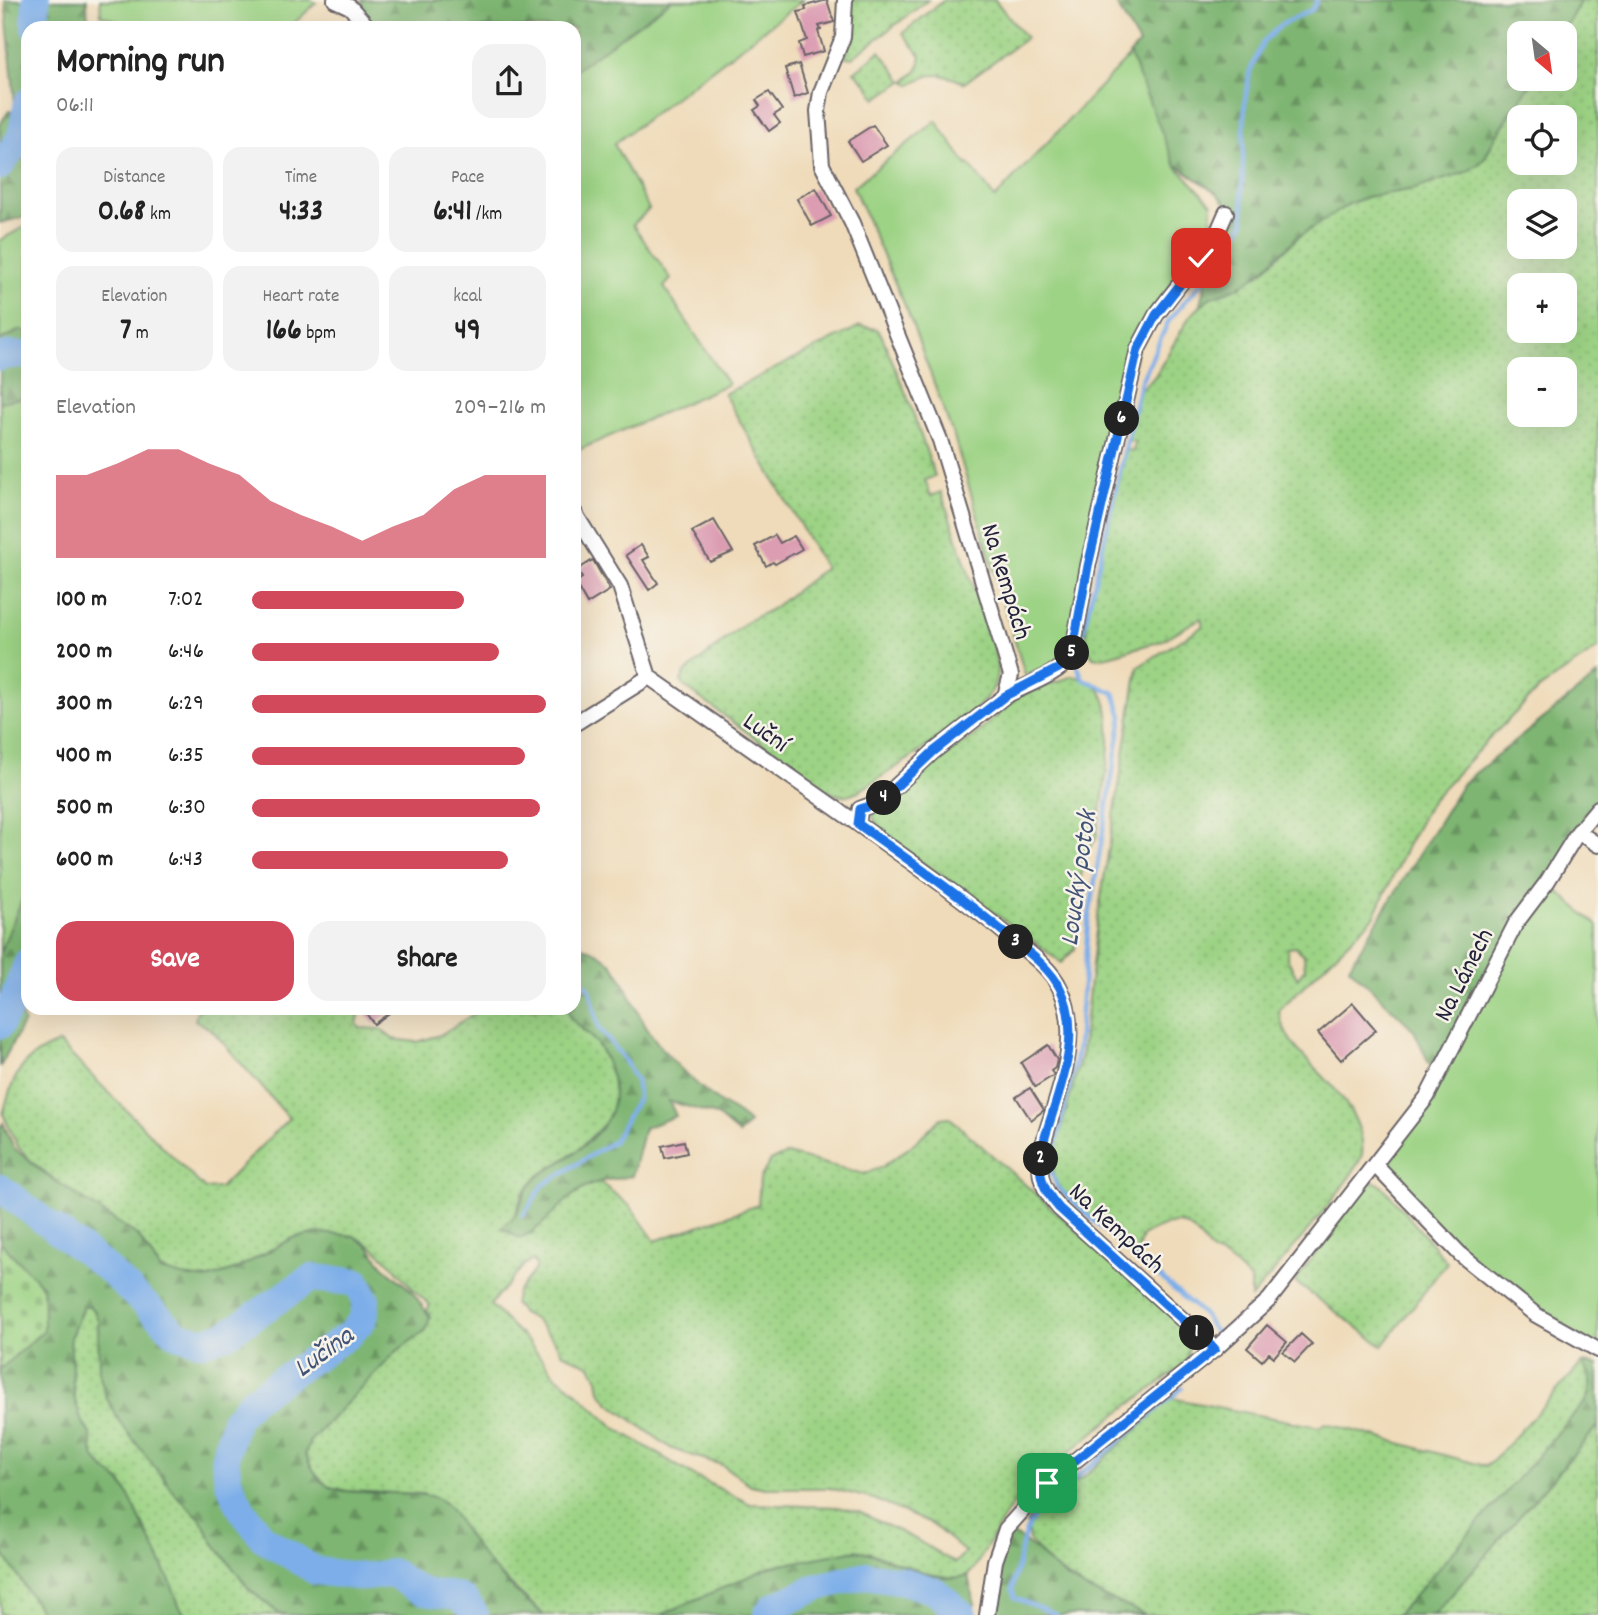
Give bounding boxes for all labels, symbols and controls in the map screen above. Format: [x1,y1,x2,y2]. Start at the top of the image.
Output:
north arrow [1507,21,1577,91]
map controls [1507,21,1577,427]
text: Morning run [56,36,225,91]
button: share [472,44,546,118]
text: 06:11 [56,90,94,123]
button: locate [1507,105,1577,175]
text: Distance [103,165,165,192]
text: Time [285,165,317,192]
text: Pace [451,165,484,192]
button: layers [1507,189,1577,259]
text: 0.68 [98,192,146,235]
text: 4:33 [279,192,323,235]
text: 6:41 [433,192,472,235]
text: km [146,202,171,229]
text: /km [472,202,502,229]
pin [1171,228,1231,288]
icon: check [1182,239,1220,277]
button: + [1507,273,1577,343]
text: Elevation [101,284,167,311]
text: Heart rate [263,284,339,311]
text: kcal [453,284,482,311]
text: 7 [120,311,131,354]
text: 166 [266,311,302,354]
text: 49 [455,311,481,354]
text: m [131,321,149,348]
text: bpm [302,321,336,348]
button: − [1507,357,1577,427]
text: Elevation [56,392,136,425]
text: 209–216 m [454,392,546,425]
pin: 6 [1104,402,1140,436]
text: 6 [1117,405,1126,432]
street label: Na Kempách [969,519,1040,645]
text: 100 m [56,584,107,617]
text: 7:02 [168,584,203,617]
text: 200 m [56,636,112,669]
text: 6:46 [168,636,204,669]
pin: 5 [1054,636,1090,670]
text: 5 [1067,639,1076,666]
text: 300 m [56,688,112,721]
text: 6:29 [168,688,204,721]
street label: Luční [734,705,798,764]
text: 400 m [56,740,112,773]
text: 6:35 [168,740,204,773]
pin: 4 [866,780,902,816]
text: 4 [880,784,887,811]
text: 500 m [56,792,113,825]
text: 6:30 [168,792,206,825]
water label: Loucký potok [1052,806,1111,949]
text: 600 m [56,844,113,877]
text: 6:43 [168,844,203,877]
button: Save [56,921,294,1001]
button: Share [308,921,546,1001]
street label: Na Lánech [1426,922,1504,1029]
pin: 3 [998,925,1034,960]
text: 3 [1011,928,1020,955]
pin: 2 [1024,1142,1058,1176]
text: 2 [1036,1145,1045,1172]
street label: Na Kempách [1059,1175,1172,1284]
pin: 1 [1180,1316,1214,1350]
water label: Lučina [286,1317,365,1390]
text: 1 [1194,1319,1199,1346]
pin [1017,1453,1077,1513]
icon: arrive [1028,1464,1066,1502]

